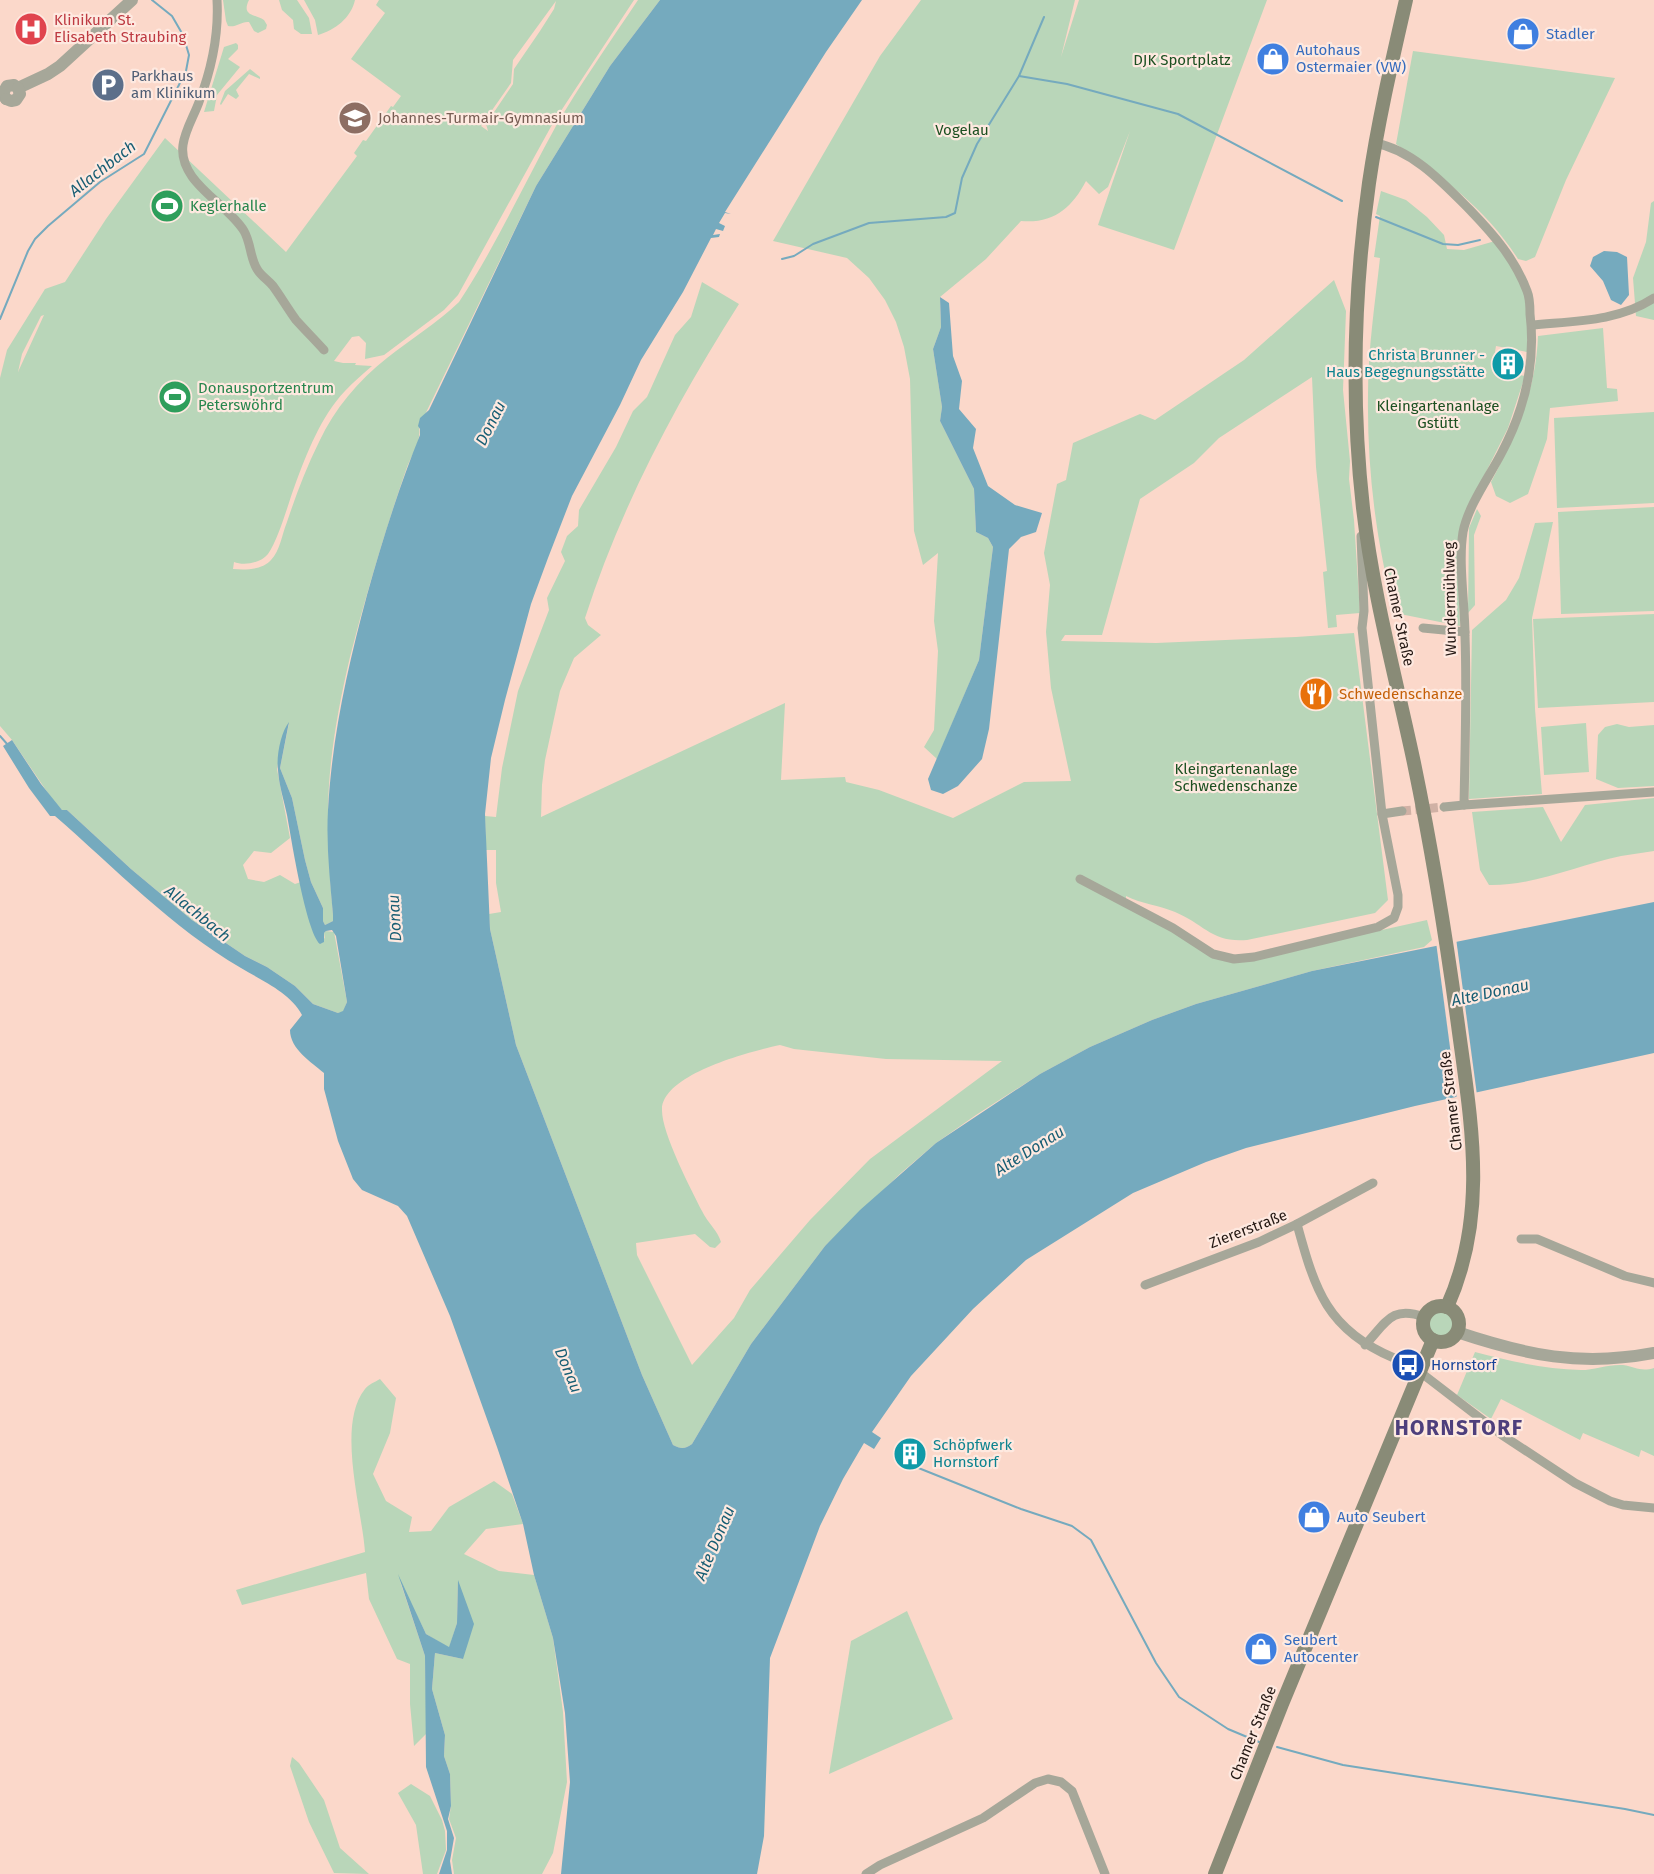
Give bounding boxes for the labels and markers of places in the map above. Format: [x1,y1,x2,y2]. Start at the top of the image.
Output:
hospital icon: Klinikum St. Elisabeth Straubing [13,11,49,47]
place label: Klinikum St. Elisabeth Straubing [54,11,187,46]
shop icon: Stadler [1505,16,1541,52]
place label: Stadler [1546,25,1595,43]
shop icon: Autohaus Ostermaier (VW) [1255,41,1291,77]
place label: Autohaus Ostermaier (VW) [1296,41,1406,76]
parking icon: Parkhaus am Klinikum [90,67,126,103]
place label: Parkhaus am Klinikum [131,67,216,102]
school or university icon: Johannes-Turmair-Gymnasium [337,100,373,136]
place label: Johannes-Turmair-Gymnasium [378,109,584,127]
sports icon: Keglerhalle [149,188,185,224]
place label: Keglerhalle [190,197,267,215]
place label: Christa Brunner - Haus Begegnungsstätte [1326,346,1485,381]
building icon: Christa Brunner - Haus Begegnungsstätte [1490,346,1526,382]
sports icon: Donausportzentrum Peterswöhrd [157,379,193,415]
place label: Donausportzentrum Peterswöhrd [198,379,334,414]
restaurant icon: Schwedenschanze [1298,676,1334,712]
place label: Schwedenschanze [1339,685,1463,703]
bus stop icon: Hornstorf [1390,1347,1426,1383]
place label: Hornstorf [1431,1356,1497,1374]
building icon: Schöpfwerk Hornstorf [892,1436,928,1472]
place label: Schöpfwerk Hornstorf [933,1436,1013,1471]
shop icon: Auto Seubert [1296,1499,1332,1535]
place label: Auto Seubert [1337,1508,1426,1526]
shop icon: Seubert Autocenter [1243,1631,1279,1667]
place label: Seubert Autocenter [1284,1631,1358,1666]

